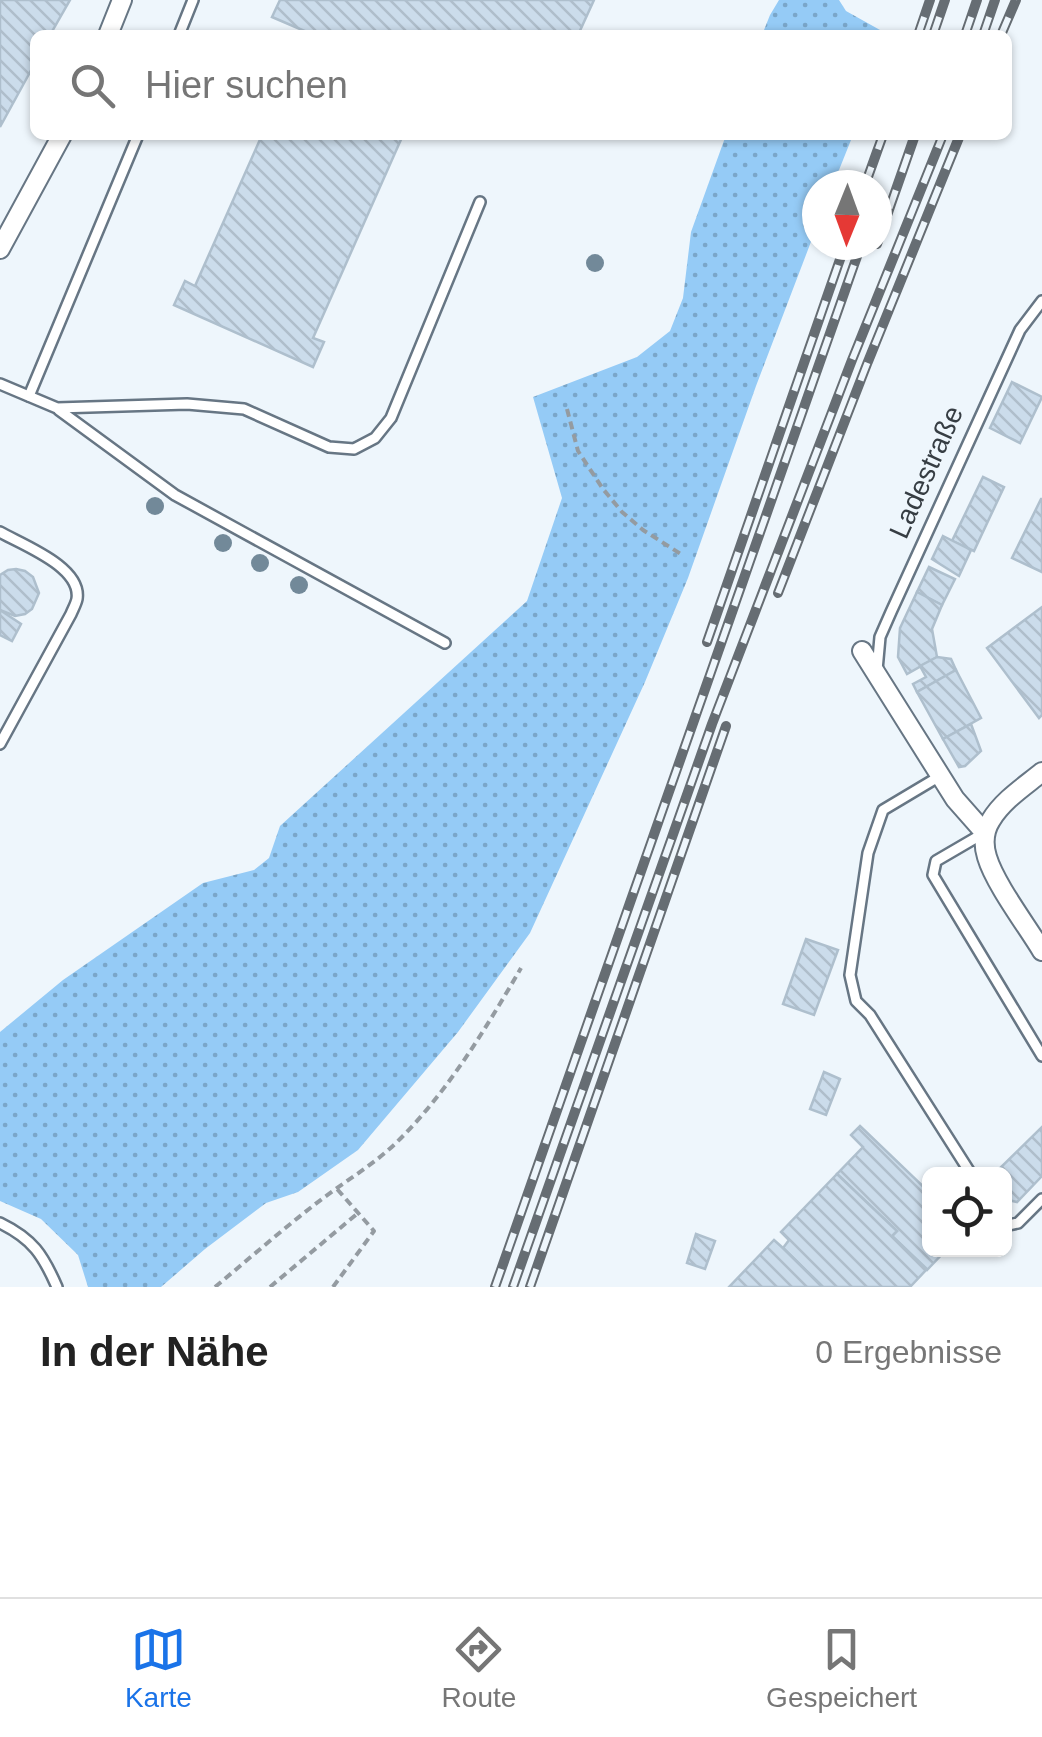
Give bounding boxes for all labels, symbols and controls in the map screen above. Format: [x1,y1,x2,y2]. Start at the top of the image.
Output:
search box [30,30,1012,140]
icon: search [65,58,120,113]
text: Hier suchen [145,64,348,106]
north arrow [802,170,892,260]
street label: Ladestraße [883,401,969,543]
map controls [922,1167,1012,1257]
button: locate [922,1167,1012,1257]
text: In der Nähe [40,1328,269,1375]
text: 0 Ergebnisse [815,1334,1002,1370]
tab: Karte [125,1622,192,1714]
tab: Route [442,1622,516,1714]
tab: Gespeichert [766,1622,917,1714]

